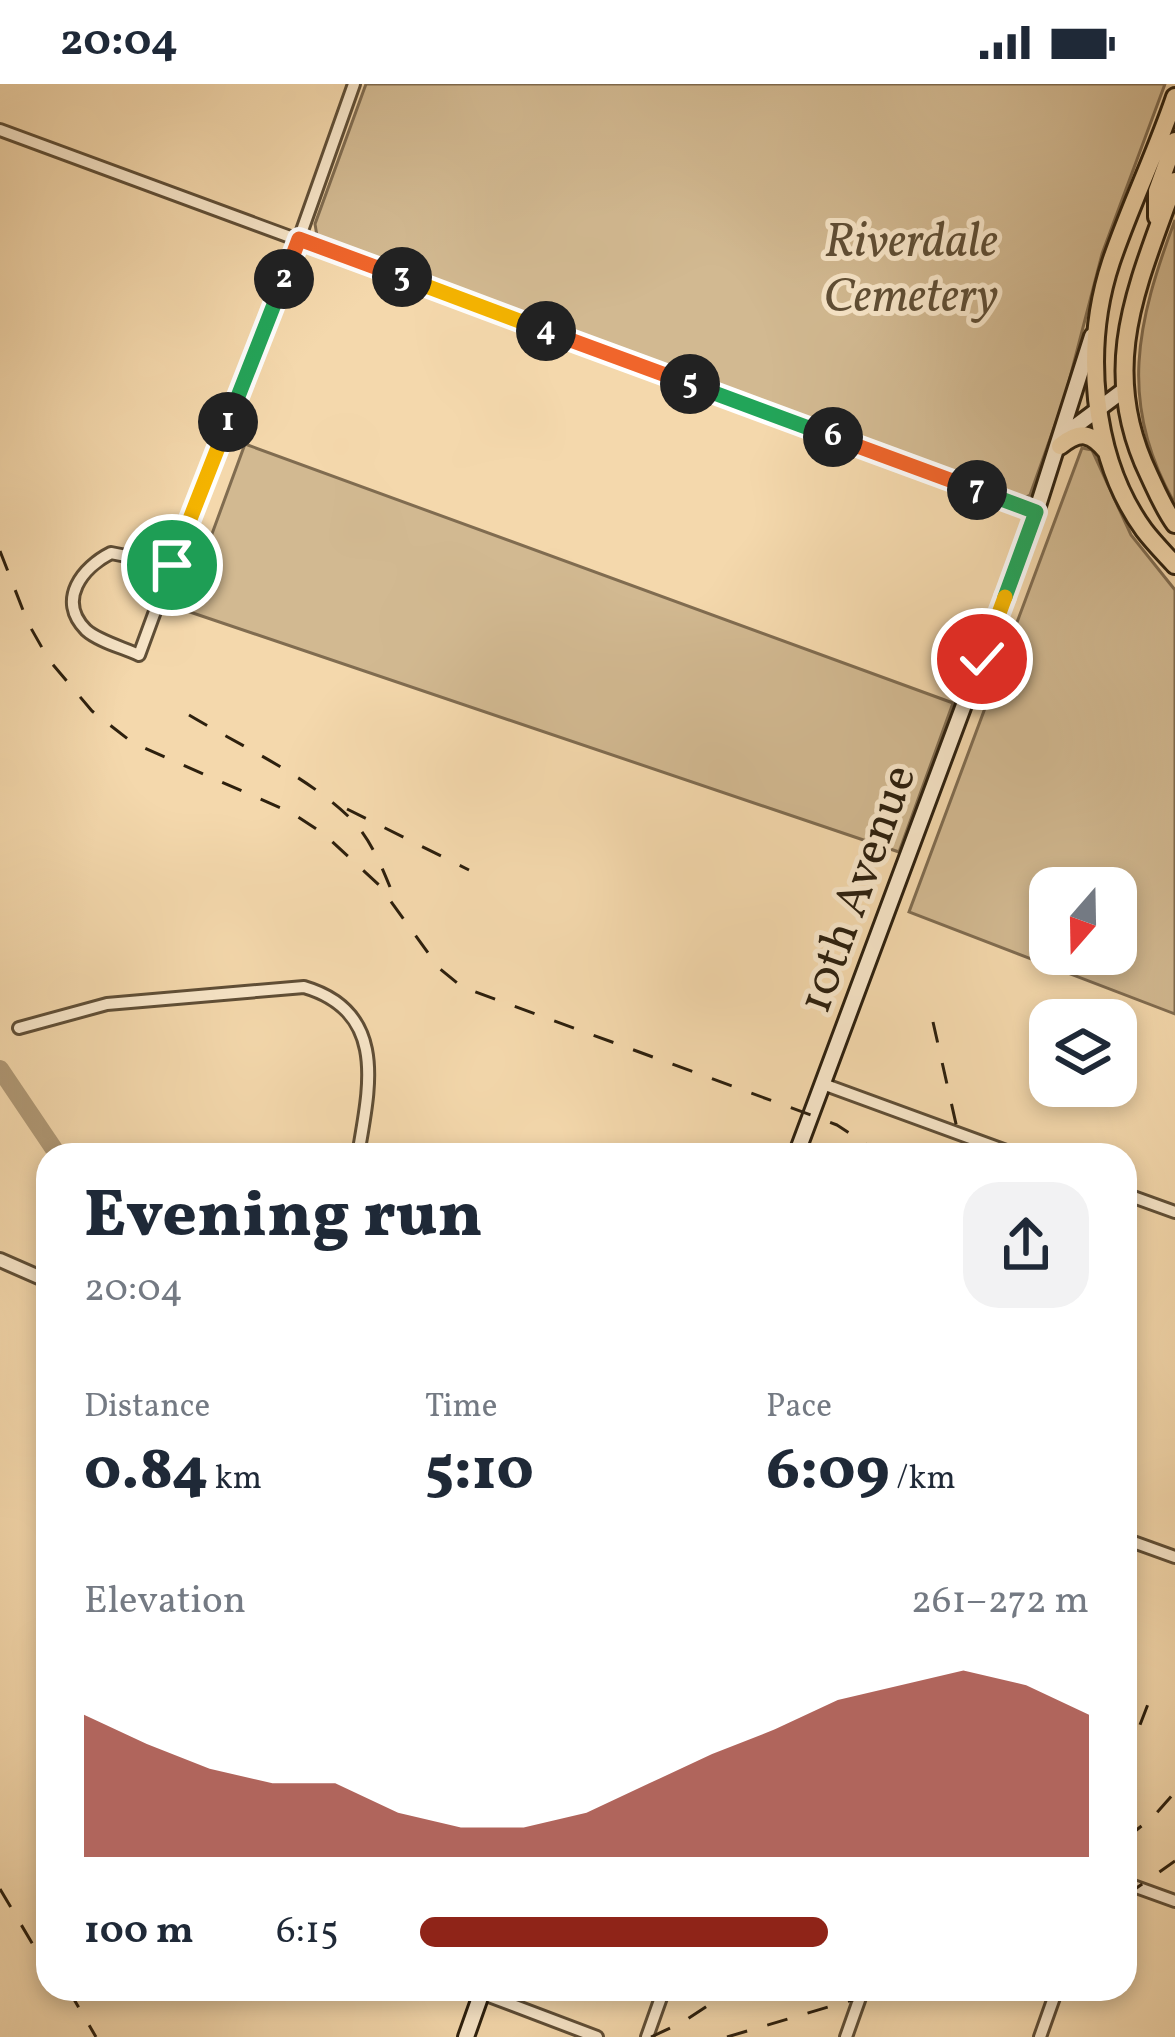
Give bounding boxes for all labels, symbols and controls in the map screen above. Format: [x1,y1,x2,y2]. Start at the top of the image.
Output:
text: 20:04 [60,11,178,74]
park label: Riverdale Cemetery [823,210,999,332]
pin: 3 [372,247,432,307]
pin: 2 [254,249,314,309]
text: 3 [394,254,410,300]
text: 2 [275,256,293,302]
pin: 4 [516,301,576,361]
text: 4 [536,308,556,354]
pin: 5 [660,354,720,414]
text: 5 [682,361,698,407]
pin: 1 [198,392,258,452]
text: 1 [221,399,235,445]
pin: 6 [803,407,863,467]
text: 6 [824,414,842,460]
pin: 7 [947,460,1007,520]
text: 7 [969,467,985,513]
pin [121,514,223,616]
icon: arrive [139,532,205,598]
pin [931,608,1033,710]
icon: check [949,626,1015,692]
street label: 10th Avenue [783,756,935,1023]
north arrow [1029,867,1137,975]
map controls [1029,867,1137,1107]
button: layers [1029,999,1137,1107]
text: Evening run [84,1172,483,1264]
button: share [963,1182,1089,1308]
text: 20:04 [84,1263,183,1317]
text: Distance [84,1385,210,1431]
text: Time [425,1385,497,1431]
text: Pace [766,1385,832,1431]
text: 0.84 [84,1431,208,1514]
text: 5:10 [425,1431,534,1514]
text: 6:09 [766,1431,890,1514]
text: km [208,1457,262,1503]
text: /km [890,1457,956,1503]
text: Elevation [84,1575,246,1629]
text: 261–272 m [911,1575,1089,1629]
text: 100 m [84,1905,194,1959]
text: 6:15 [276,1905,339,1959]

